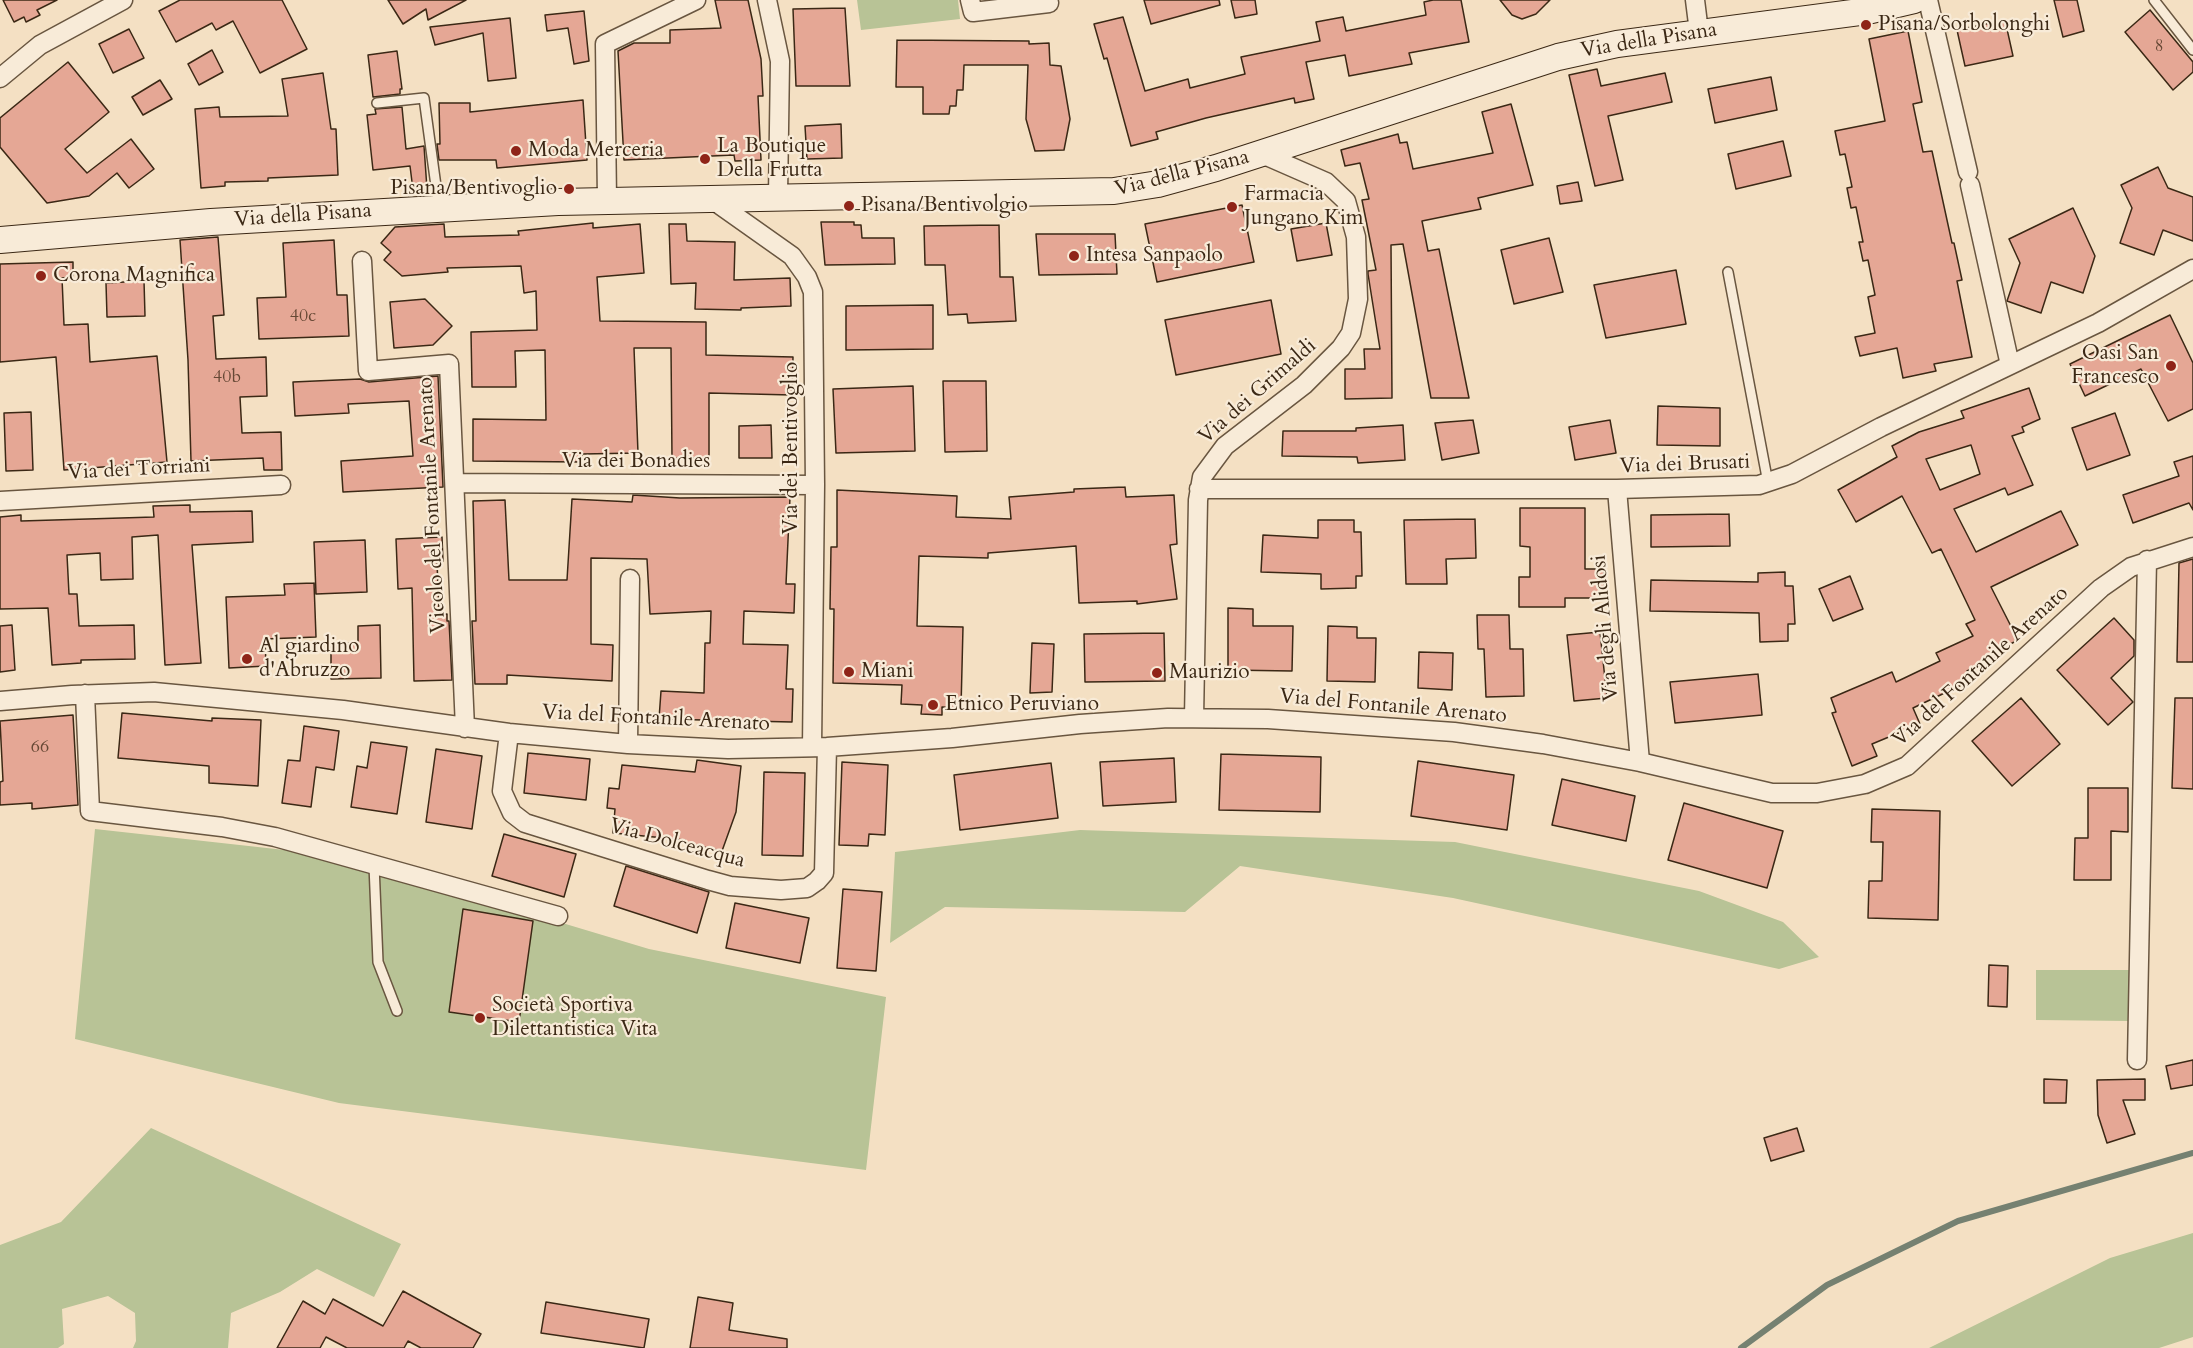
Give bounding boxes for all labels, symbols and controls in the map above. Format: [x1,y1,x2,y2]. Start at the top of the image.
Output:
place label: Pisana/Sorbolonghi [1878,12,2050,38]
street label: Via della Pisana [1579,18,1719,64]
marker: Pisana/Sorbolonghi [1859,18,1873,32]
house number: 8 [2154,36,2164,58]
place label: La Boutique Della Frutta [717,134,826,184]
place label: Moda Merceria [528,138,664,164]
marker: Moda Merceria [509,144,523,158]
street label: Via della Pisana [1112,145,1252,203]
marker: La Boutique Della Frutta [698,152,712,166]
place label: Pisana/Bentivoglio [390,176,557,202]
marker: Pisana/Bentivoglio [562,182,576,196]
place label: Farmacia Jungano Kim [1244,182,1364,232]
place label: Pisana/Bentivolgio [861,193,1028,219]
street label: Via della Pisana [233,199,373,233]
marker: Pisana/Bentivolgio [842,199,856,213]
marker: Farmacia Jungano Kim [1225,200,1239,214]
place label: Intesa Sanpaolo [1086,243,1223,269]
marker: Intesa Sanpaolo [1067,249,1081,263]
place label: Corona Magnifica [53,263,215,289]
marker: Corona Magnifica [34,269,48,283]
house number: 40c [290,306,316,328]
street label: Via dei Grimaldi [1194,334,1322,450]
place label: Oasi San Francesco [2071,341,2159,391]
marker: Oasi San Francesco [2164,359,2178,373]
street label: Via dei Bentivoglio [779,362,805,534]
house number: 40b [213,367,241,389]
street label: Vicolo del Fontanile Arenato [414,376,452,634]
street label: Via dei Bonadies [562,449,710,475]
street label: Via dei Brusati [1619,450,1751,480]
street label: Via dei Torriani [67,454,211,486]
street label: Via degli Alidosi [1587,554,1625,702]
street label: Via del Fontanile Arenato [1888,581,2074,753]
place label: Al giardino d'Abruzzo [259,634,360,684]
marker: Al giardino d'Abruzzo [240,652,254,666]
place label: Miani [861,659,914,685]
place label: Maurizio [1169,660,1250,686]
marker: Miani [842,665,856,679]
marker: Maurizio [1150,666,1164,680]
street label: Via del Fontanile Arenato [1278,685,1508,729]
place label: Etnico Peruviano [945,692,1099,718]
marker: Etnico Peruviano [926,698,940,712]
street label: Via del Fontanile Arenato [541,700,771,738]
house number: 66 [31,737,49,759]
street label: Via Dolceacqua [606,814,748,874]
place label: Società Sportiva Dilettantistica Vita [492,993,658,1043]
marker: Società Sportiva Dilettantistica Vita [473,1011,487,1025]

